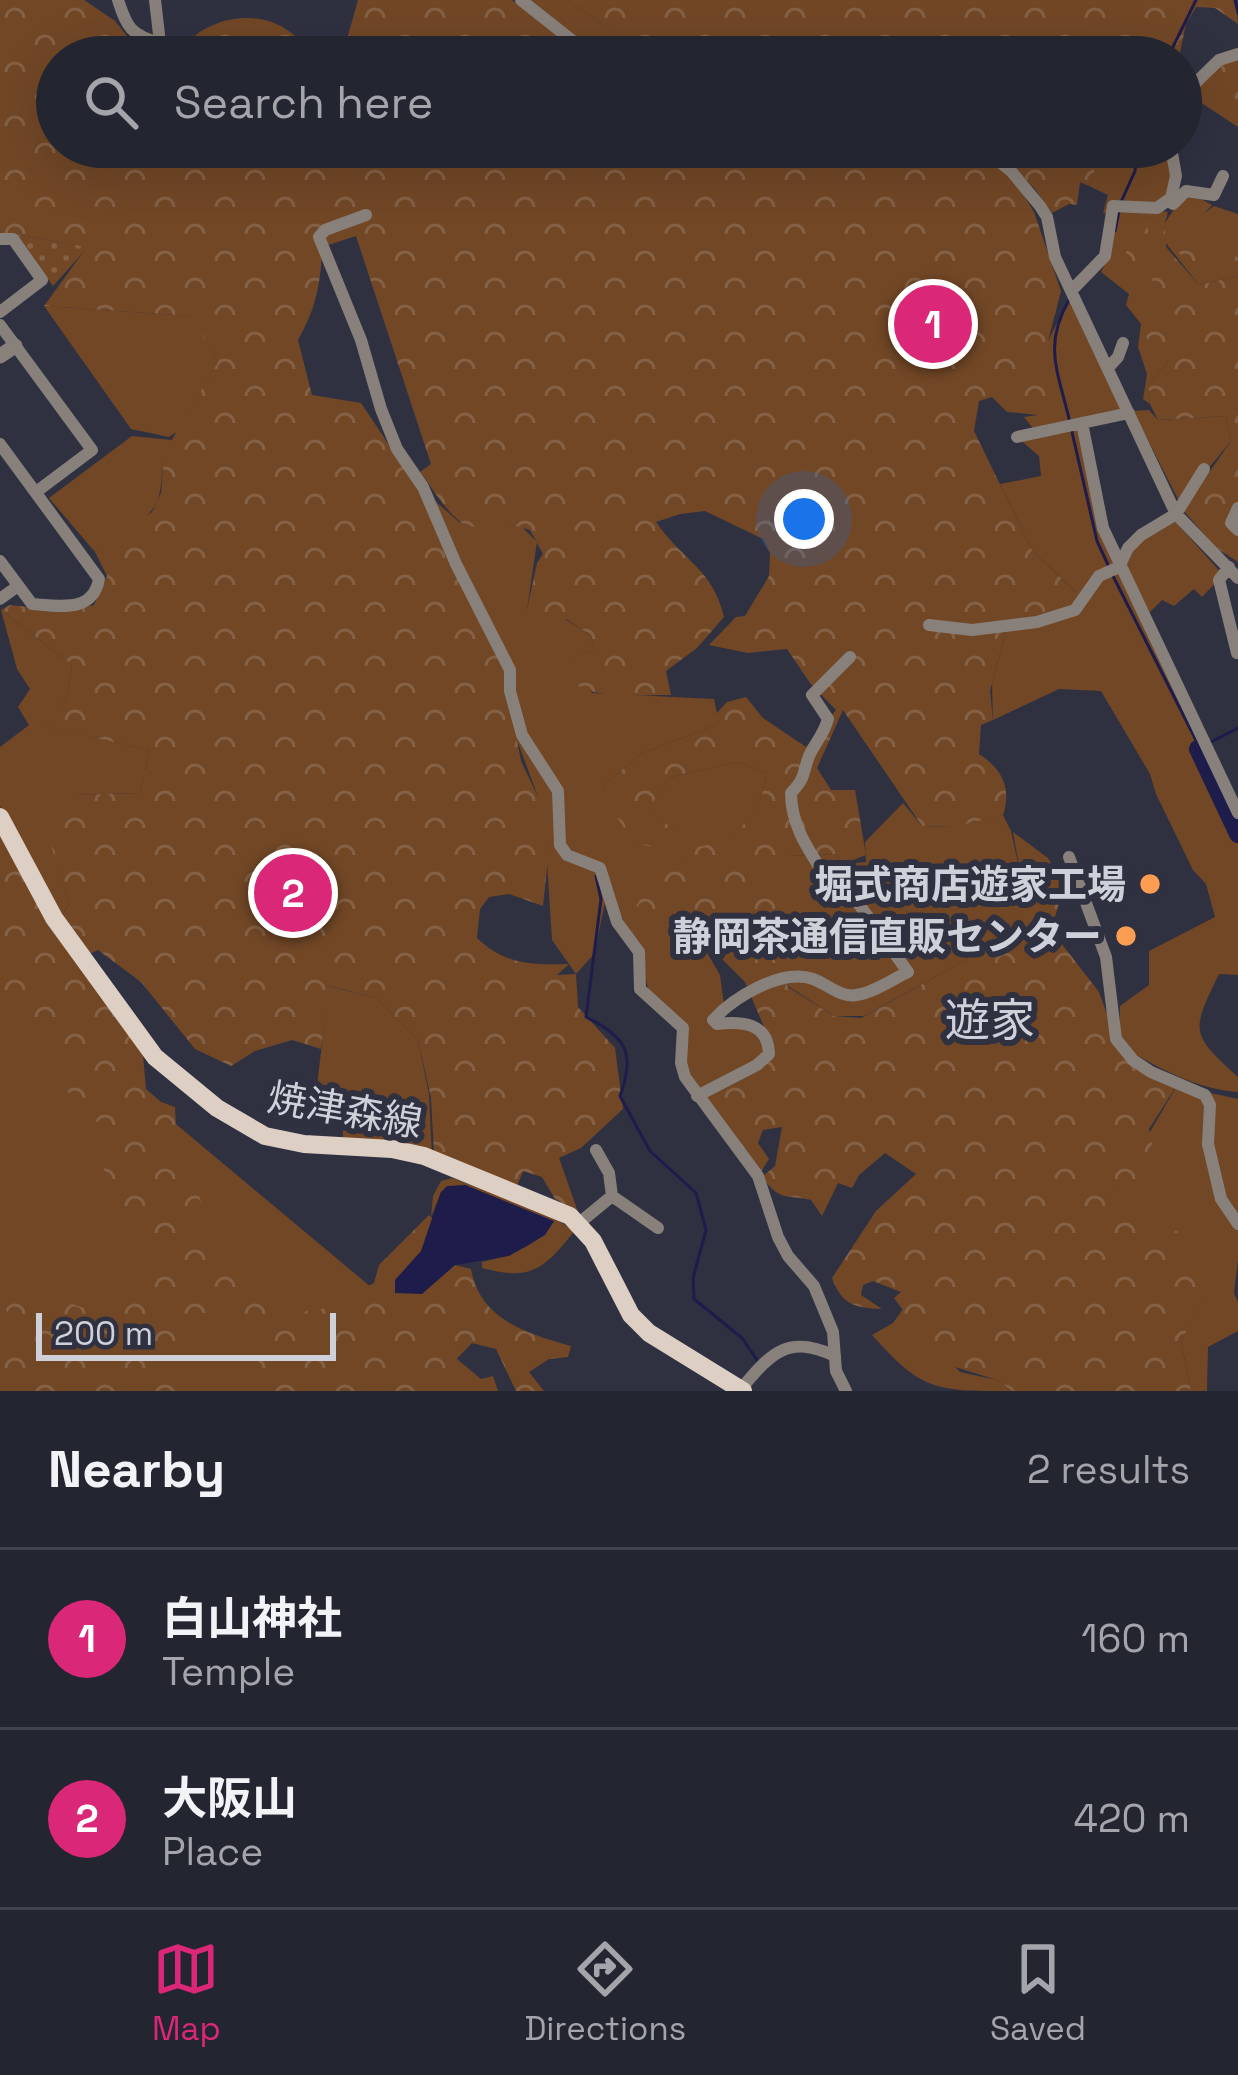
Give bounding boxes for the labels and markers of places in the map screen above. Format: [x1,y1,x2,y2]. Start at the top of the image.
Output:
pin: 1 [894,279,972,369]
pin: 2 [254,848,332,938]
place label: 堀式商店遊家工場 [814,860,1126,909]
marker: 堀式商店遊家工場 [1137,871,1163,897]
place label: 静岡茶通信直販センター [673,912,1102,961]
marker: 静岡茶通信直販センター [1113,923,1139,949]

